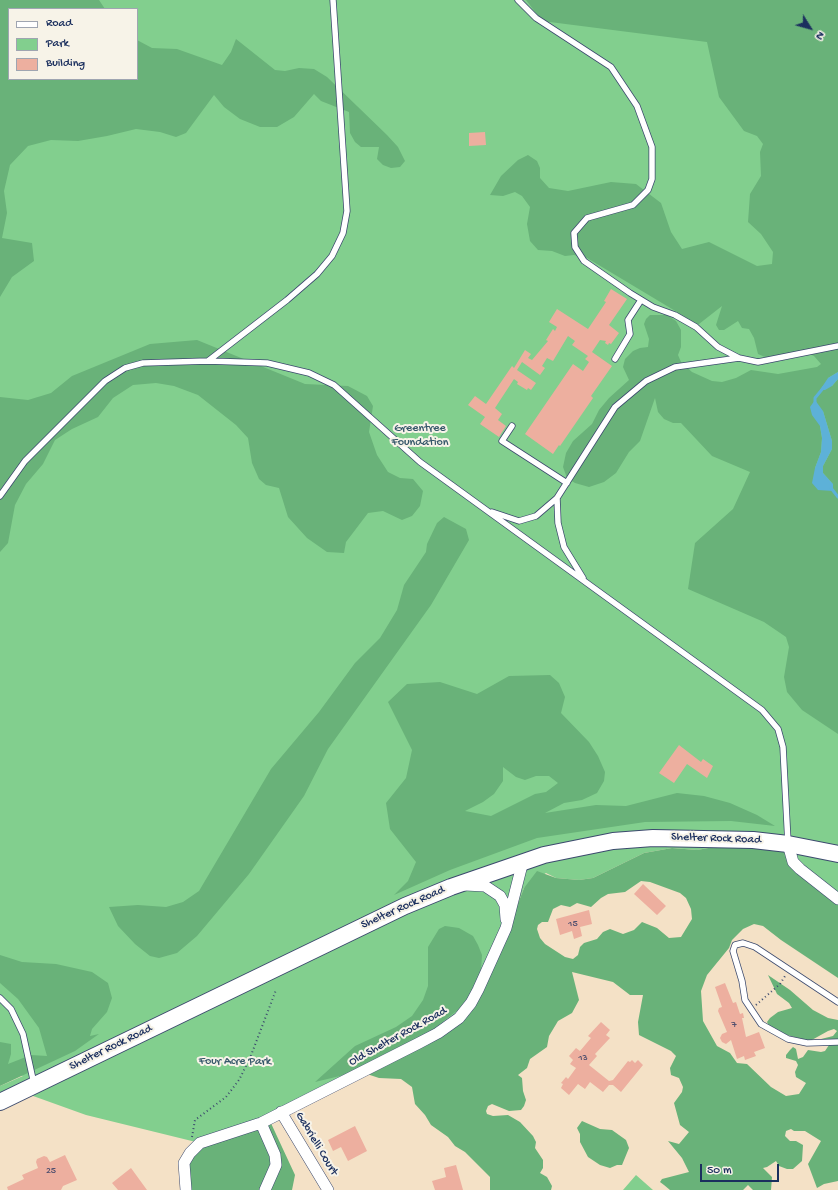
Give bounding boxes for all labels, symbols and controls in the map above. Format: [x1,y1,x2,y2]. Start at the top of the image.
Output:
legend [8,8,138,80]
north arrow [790,8,830,48]
text: Road [46,17,72,31]
text: N [813,29,827,42]
text: Park [46,37,69,51]
text: Building [46,57,85,71]
park label: Greentree Foundation [392,422,448,450]
street label: Shelter Rock Road [671,830,761,848]
street label: Shelter Rock Road [359,883,447,933]
house number: 15 [568,918,578,930]
street label: Old Shelter Rock Road [347,1004,449,1070]
house number: 7 [731,1019,737,1031]
street label: Shelter Rock Road [67,1022,155,1074]
house number: 13 [578,1052,588,1064]
park label: Four Acre Park [199,1055,271,1069]
street label: Gabrielli Court [291,1109,341,1179]
scale bar [702,1156,781,1182]
text: 50 m [707,1164,732,1178]
house number: 25 [46,1165,56,1177]

